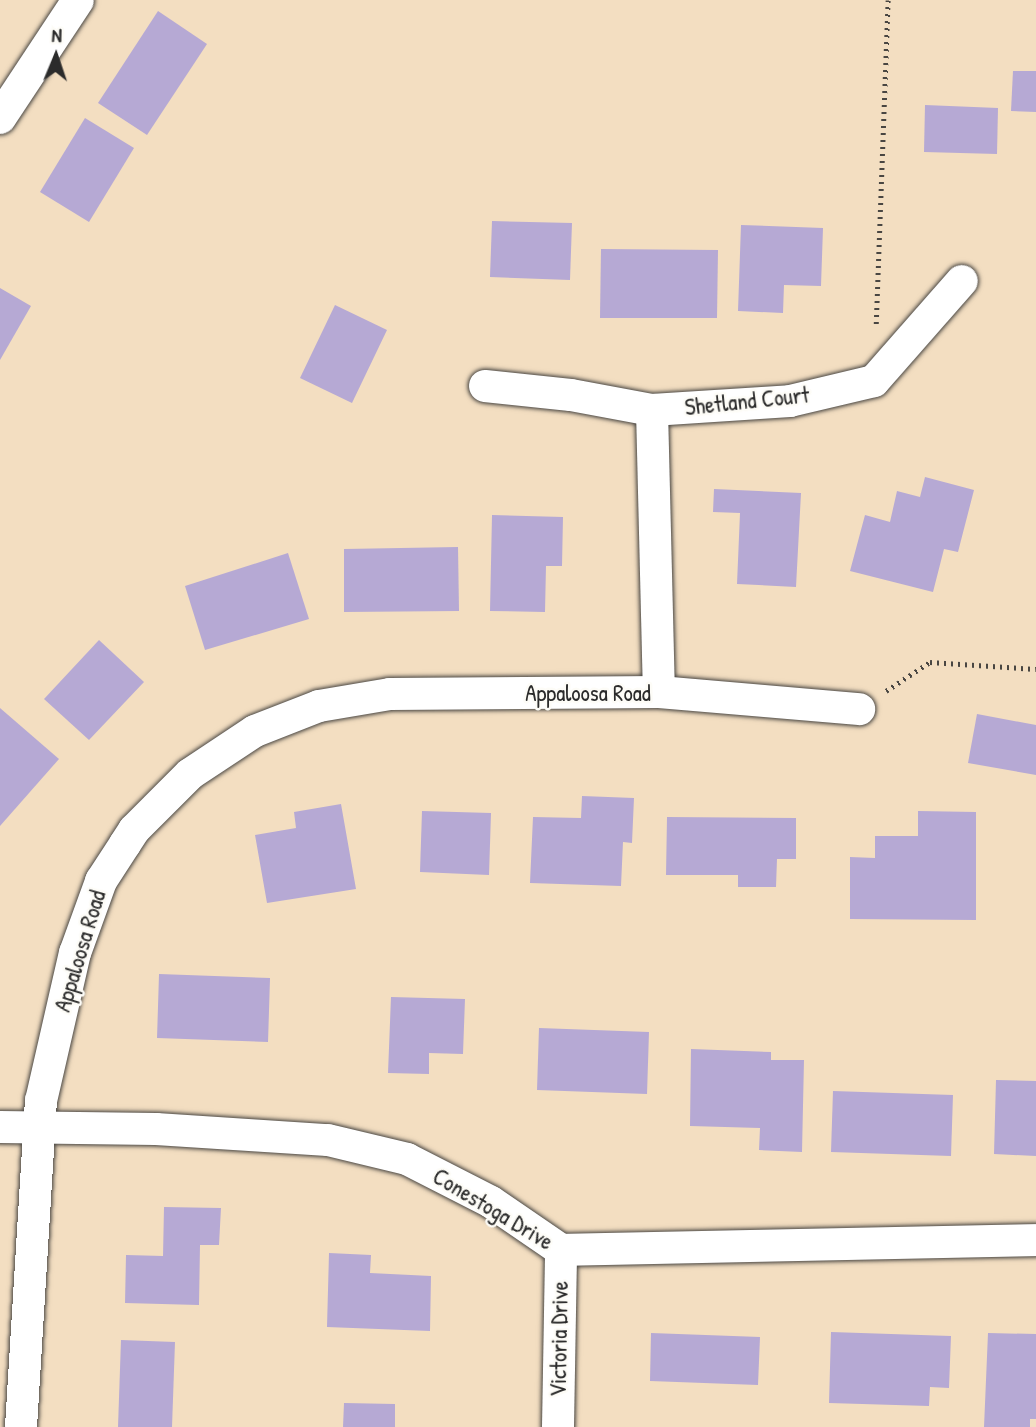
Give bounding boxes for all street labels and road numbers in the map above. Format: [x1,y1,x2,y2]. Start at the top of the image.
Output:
street label: Shetland Court [683,381,811,421]
street label: Appaloosa Road [525,679,651,707]
street label: Appaloosa Road [48,887,112,1015]
street label: Conestoga Drive [428,1162,558,1256]
street label: Victoria Drive [544,1281,574,1397]

